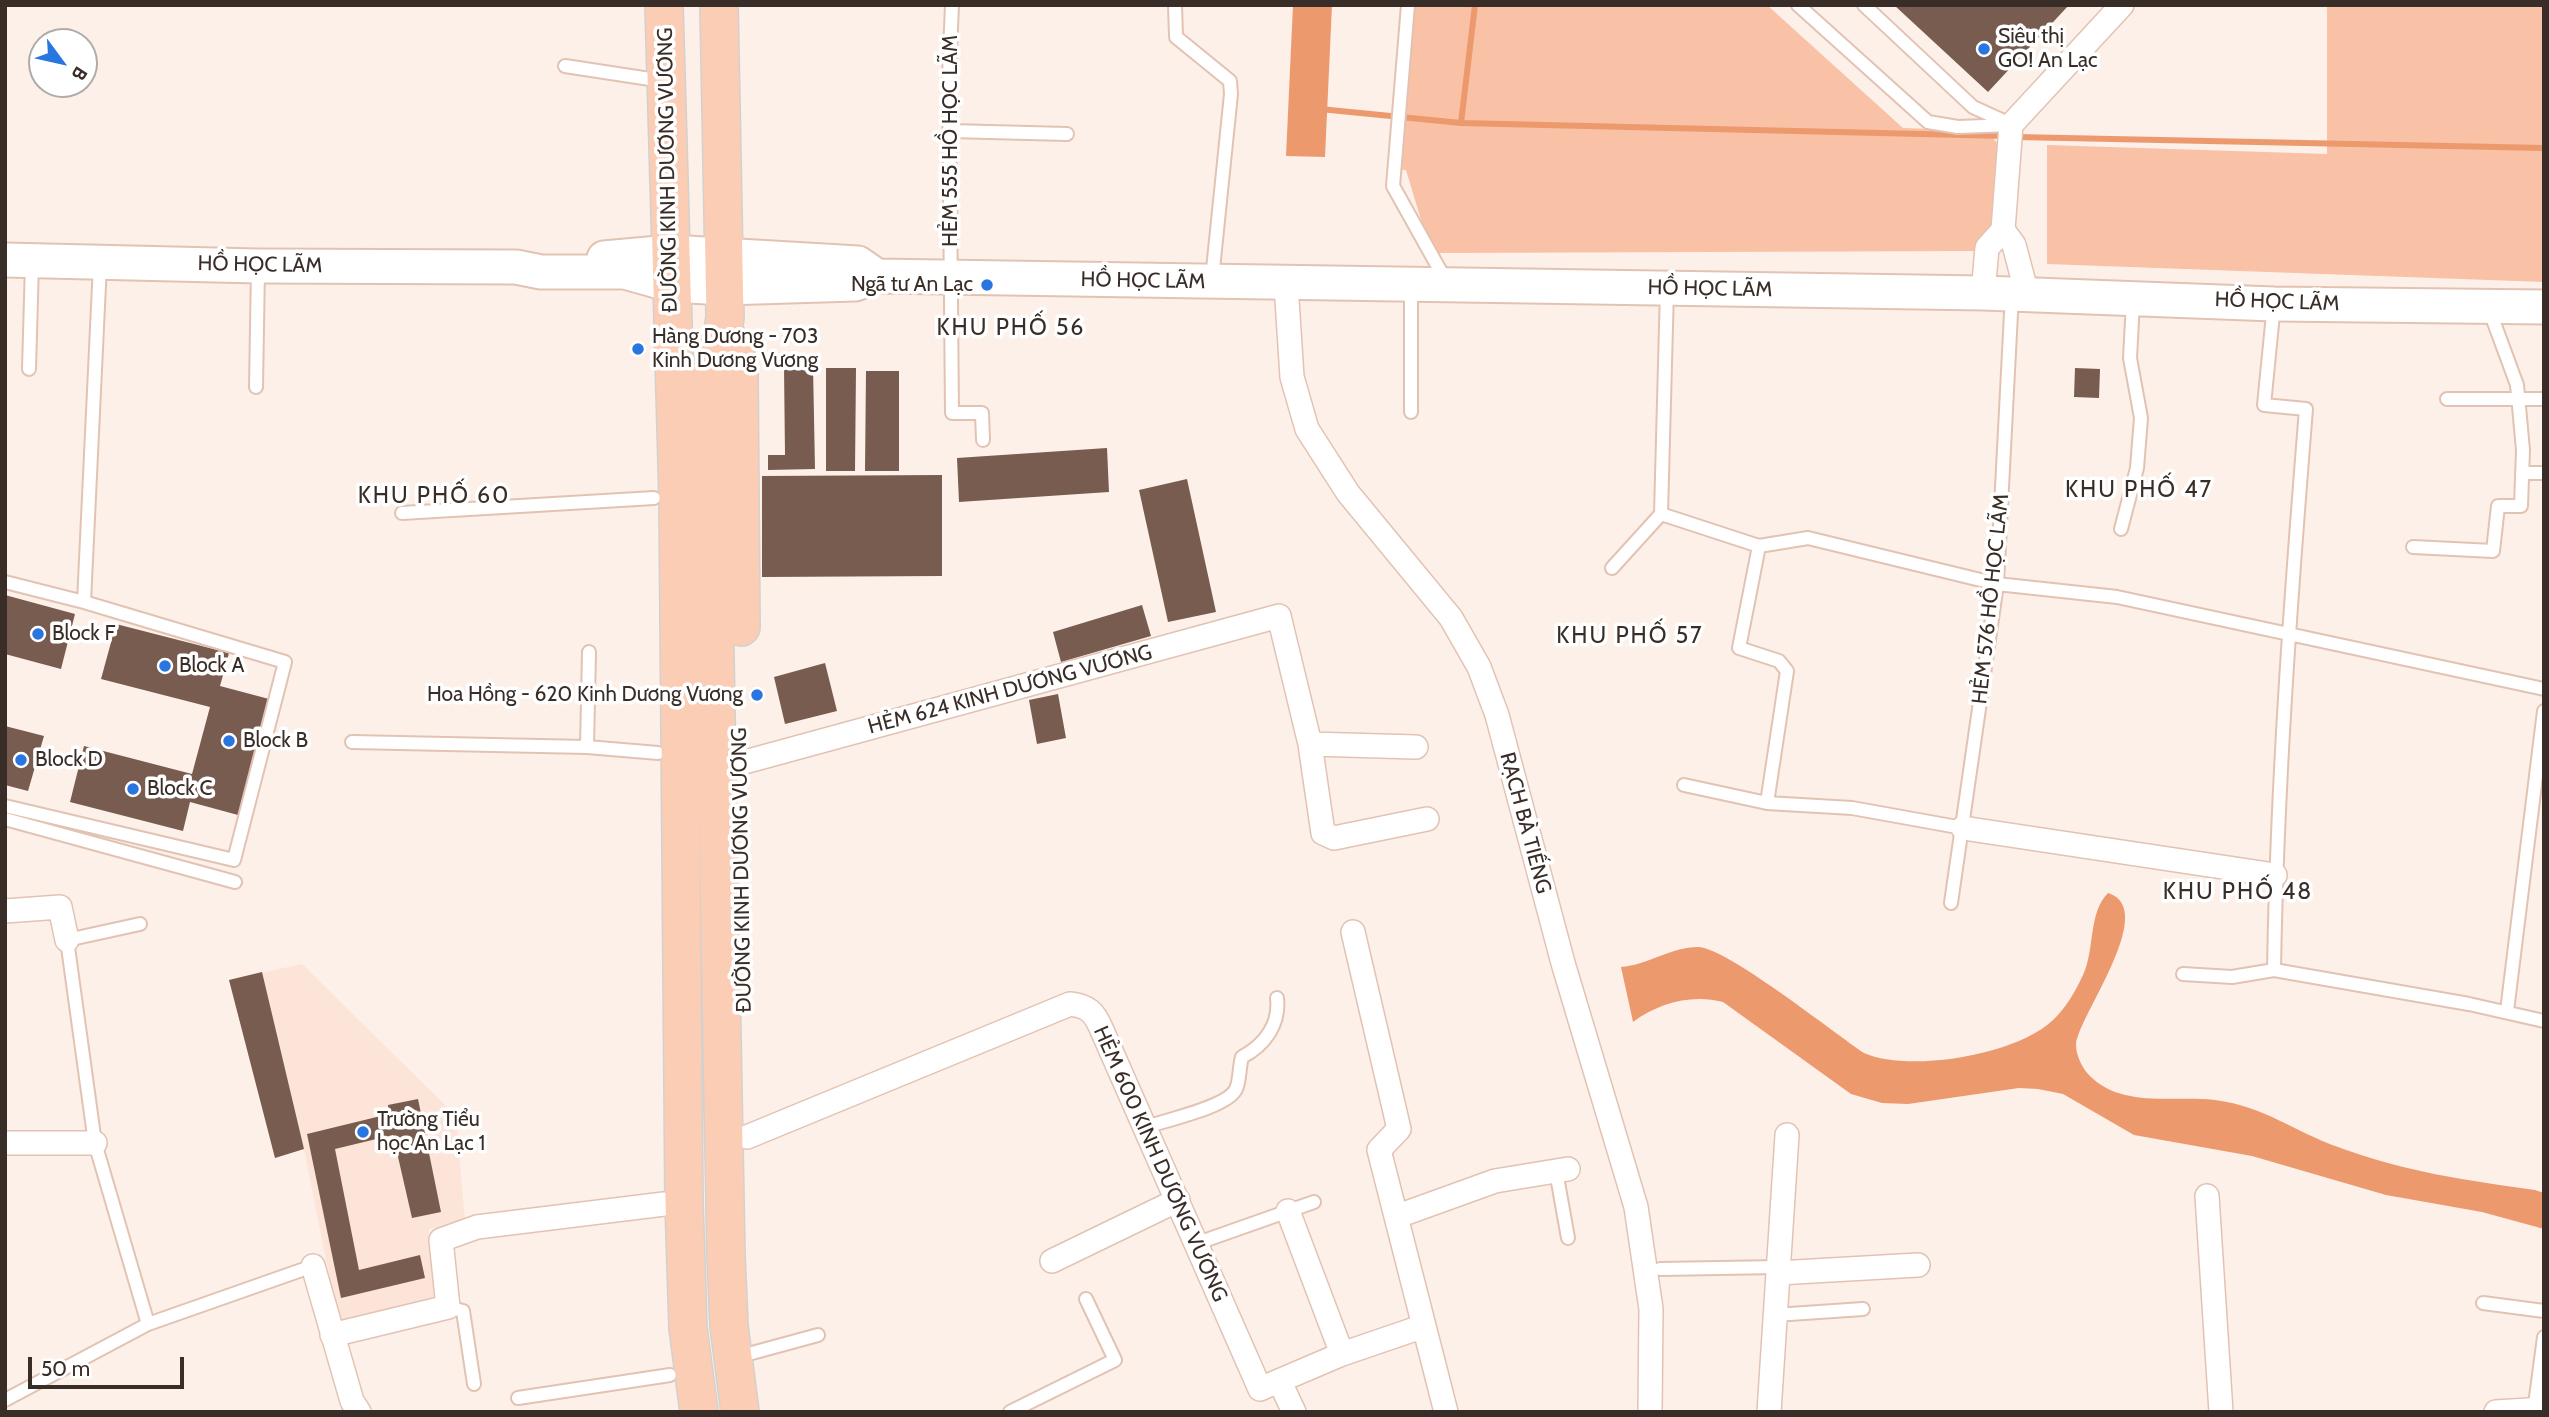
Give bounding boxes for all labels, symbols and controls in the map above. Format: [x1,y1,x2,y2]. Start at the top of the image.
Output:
place label: Siêu thị GO! An Lạc [1998,24,2098,74]
street label: ĐƯỜNG KINH DƯƠNG VƯƠNG [653,27,683,313]
north arrow [28,28,98,98]
street label: HẺM 555 HỒ HỌC LÃM [938,35,964,247]
marker: Siêu thị GO! An Lạc [1976,41,1992,57]
text: B [66,62,92,85]
street label: HỒ HỌC LÃM [197,251,323,279]
street label: HỒ HỌC LÃM [1080,267,1206,295]
place label: Ngã tư An Lạc [851,272,973,298]
street label: HỒ HỌC LÃM [1647,275,1773,303]
marker: Ngã tư An Lạc [979,277,995,293]
street label: HỒ HỌC LÃM [2214,287,2340,317]
district label: KHU PHỐ 56 [938,314,1084,342]
place label: Hàng Dương - 703 Kinh Dương Vương [652,324,818,374]
marker: Hàng Dương - 703 Kinh Dương Vương [630,341,646,357]
district label: KHU PHỐ 47 [2066,476,2212,504]
district label: KHU PHỐ 60 [359,482,509,510]
street label: HẺM 576 HỒ HỌC LÃM [1967,493,2015,705]
place label: Block F [52,621,115,647]
district label: KHU PHỐ 57 [1558,622,1702,650]
marker: Block F [30,626,46,642]
street label: HẺM 624 KINH DƯƠNG VƯƠNG [865,640,1155,740]
place label: Block A [179,653,244,679]
marker: Block A [157,658,173,674]
place label: Hoa Hồng - 620 Kinh Dương Vương [427,682,743,708]
marker: Hoa Hồng - 620 Kinh Dương Vương [749,687,765,703]
street label: ĐƯỜNG KINH DƯƠNG VƯƠNG [727,727,757,1013]
place label: Block B [243,728,308,754]
marker: Block B [221,733,237,749]
place label: Block D [35,747,103,773]
street label: RẠCH BÀ TIẾNG [1494,750,1556,896]
marker: Block D [13,752,29,768]
place label: Block C [147,776,212,802]
marker: Block C [125,781,141,797]
district label: KHU PHỐ 48 [2164,878,2312,906]
street label: HẺM 600 KINH DƯƠNG VƯƠNG [1088,1022,1232,1306]
place label: Trường Tiểu học An Lạc 1 [377,1107,485,1157]
marker: Trường Tiểu học An Lạc 1 [355,1124,371,1140]
scale bar [32,1344,187,1388]
text: 50 m [41,1356,90,1381]

